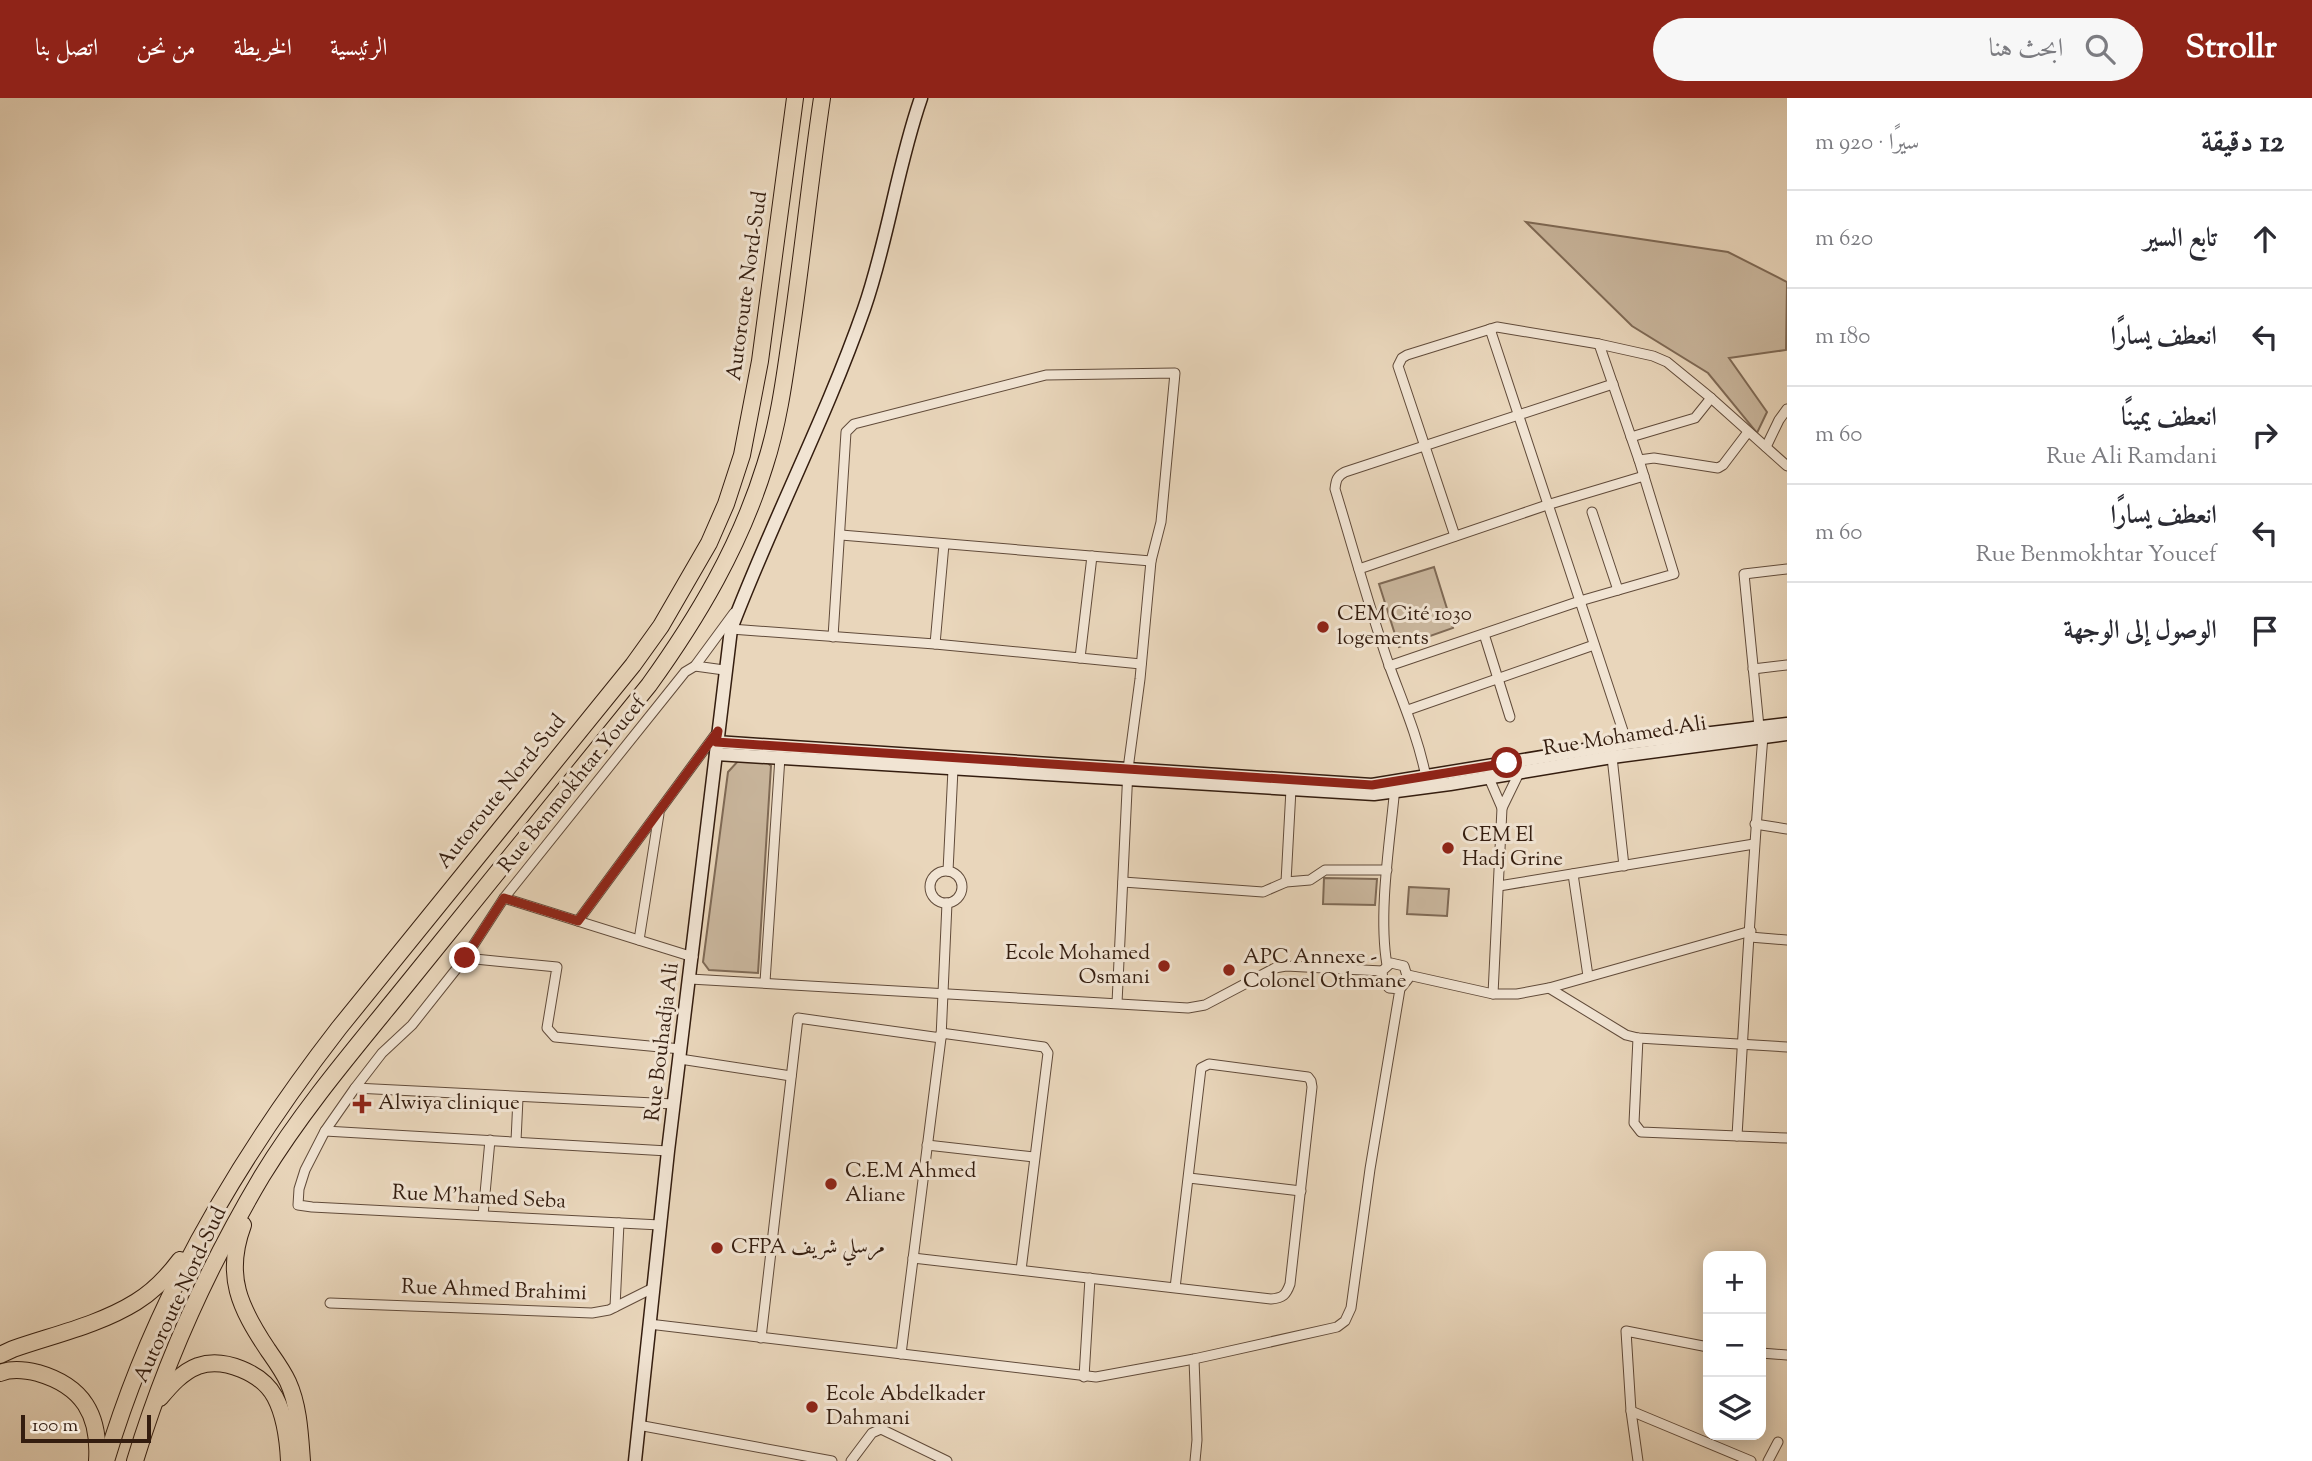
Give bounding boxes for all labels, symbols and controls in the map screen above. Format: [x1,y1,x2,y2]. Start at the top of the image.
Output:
search box [1653,18,2143,81]
text: Strollr [2185,25,2277,73]
icon: search [2081,30,2119,68]
text: ابحث هنا [1988,31,2063,68]
text: اتصل بنا [35,32,98,66]
text: من نحن [136,32,196,66]
text: الخريطة [234,32,292,66]
text: الرئيسية [330,32,388,66]
text: 12 دقيقة [2201,122,2284,165]
text: سيرًا · 920 m [1815,127,1919,160]
street label: Autoroute Nord-Sud [720,189,776,383]
icon: ahead [2246,220,2284,258]
text: تابع السير [2144,221,2217,258]
text: 620 m [1815,223,1873,256]
icon: left [2246,318,2284,356]
text: انعطف يسارًا [2110,319,2217,356]
text: 180 m [1815,321,1870,354]
text: انعطف يمينًا [2121,400,2217,437]
icon: right [2246,416,2284,454]
text: 60 m [1815,419,1863,452]
text: Rue Ali Ramdani [2046,441,2217,474]
text: انعطف يسارًا [2110,498,2217,535]
icon: left [2246,514,2284,552]
text: 60 m [1815,517,1863,550]
text: Rue Benmokhtar Youcef [1976,539,2217,572]
place label: CEM Cité 1030 logements [1337,600,1472,654]
icon: arrive [2246,612,2284,650]
text: الوصول إلى الوجهة [2063,613,2217,650]
marker: CEM Cité 1030 logements [1315,619,1331,635]
street label: Rue Benmokhtar Youcef [492,689,655,880]
street label: Autoroute Nord-Sud [430,708,574,876]
street label: Rue Mohamed Ali [1541,709,1709,765]
route start [1491,747,1522,778]
place label: CEM El Hadj Grine [1462,821,1563,875]
marker: CEM El Hadj Grine [1440,840,1456,856]
place label: Ecole Mohamed Osmani [1005,939,1150,993]
route end [449,942,480,973]
place label: APC Annexe - Colonel Othmane [1243,943,1407,997]
marker: Ecole Mohamed Osmani [1156,958,1172,974]
street label: Rue Bouhadja Ali [638,961,688,1123]
marker: APC Annexe - Colonel Othmane [1221,962,1237,978]
place label: Alwiya clinique [378,1089,520,1119]
marker: Alwiya clinique [352,1094,372,1114]
place label: C.E.M Ahmed Aliane [845,1157,976,1211]
marker: C.E.M Ahmed Aliane [823,1176,839,1192]
street label: Rue M'hamed Seba [391,1178,567,1218]
street label: Autoroute Nord-Sud [127,1202,235,1388]
place label: CFPA مرسلي شريف [731,1233,885,1266]
marker: CFPA مرسلي شريف [709,1240,725,1256]
map controls [1703,1251,1766,1440]
button: + [1703,1251,1766,1314]
street label: Rue Ahmed Brahimi [401,1273,587,1309]
button: − [1703,1314,1766,1377]
button: layers [1703,1377,1766,1440]
place label: Ecole Abdelkader Dahmani [826,1380,985,1434]
marker: Ecole Abdelkader Dahmani [804,1399,820,1415]
scale bar [21,1412,150,1444]
text: 100 m [32,1413,78,1440]

